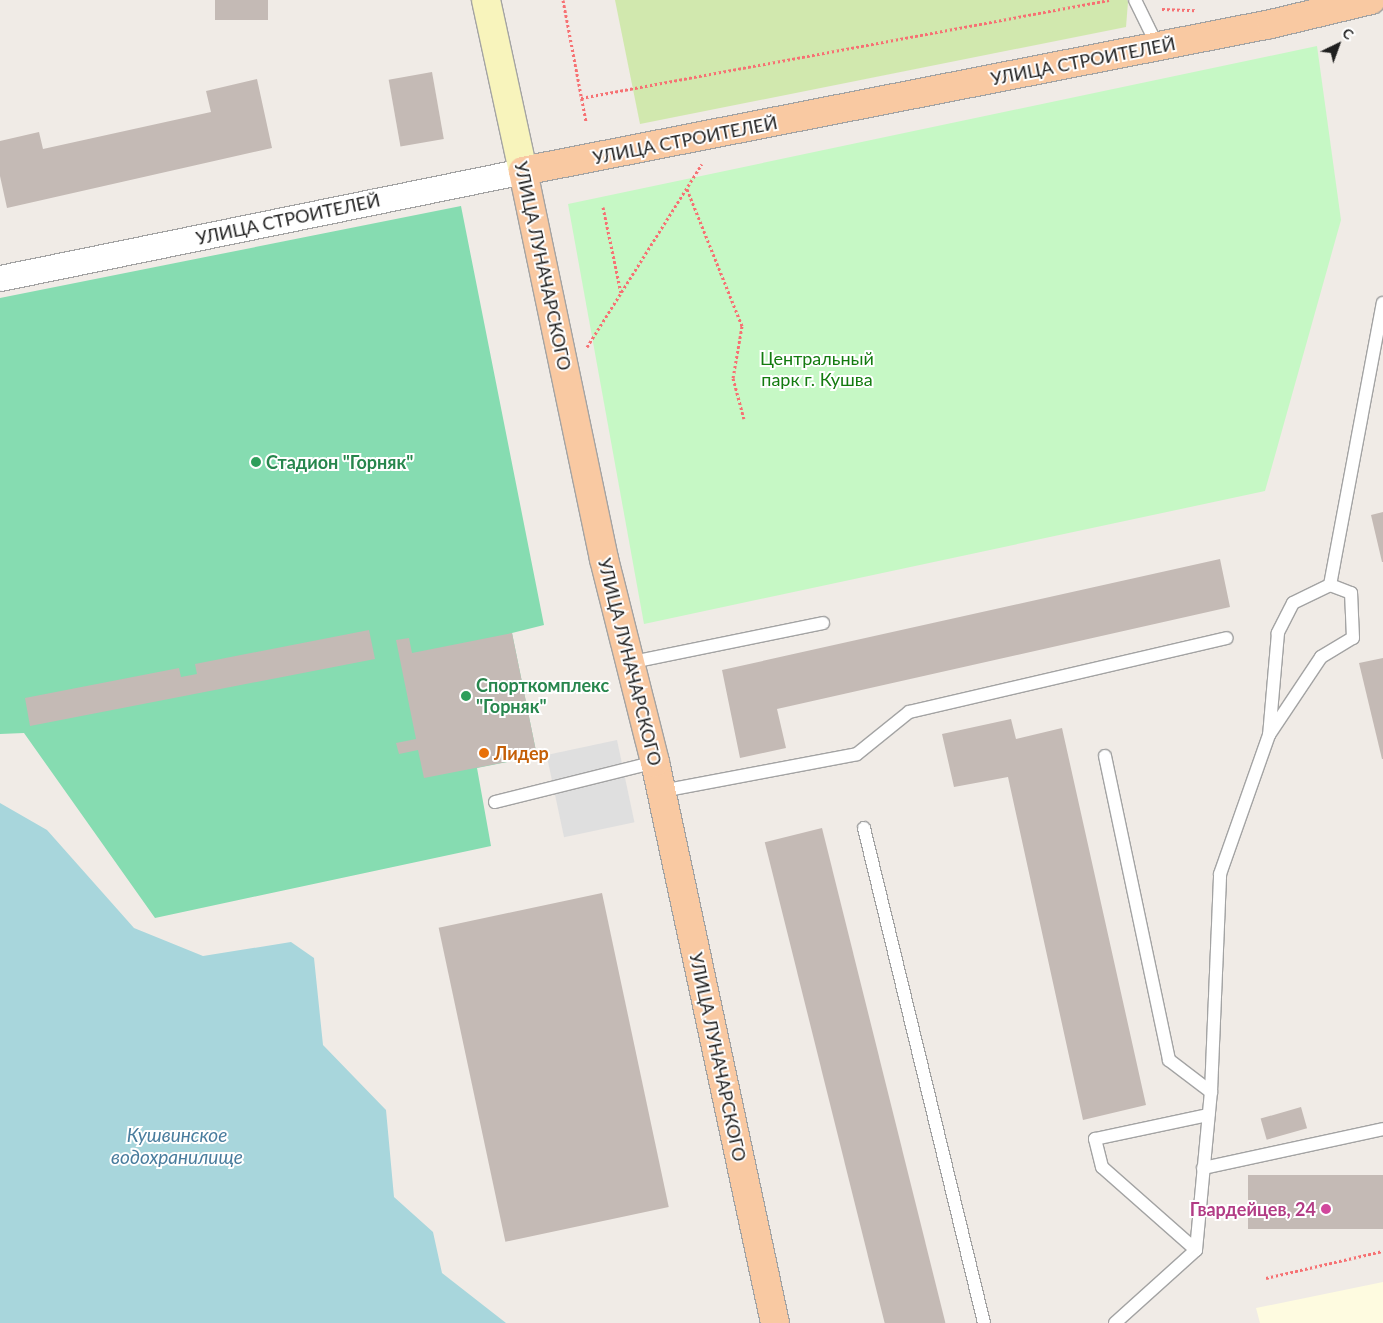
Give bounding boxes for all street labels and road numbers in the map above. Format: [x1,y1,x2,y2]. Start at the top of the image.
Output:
street label: УЛИЦА СТРОИТЕЛЕЙ [989,32,1177,90]
street label: УЛИЦА СТРОИТЕЛЕЙ [591,111,779,169]
street label: УЛИЦА ЛУНАЧАРСКОГО [510,159,576,373]
street label: УЛИЦА СТРОИТЕЛЕЙ [194,189,382,249]
street label: УЛИЦА ЛУНАЧАРСКОГО [594,556,666,768]
street label: УЛИЦА ЛУНАЧАРСКОГО [685,950,751,1164]

